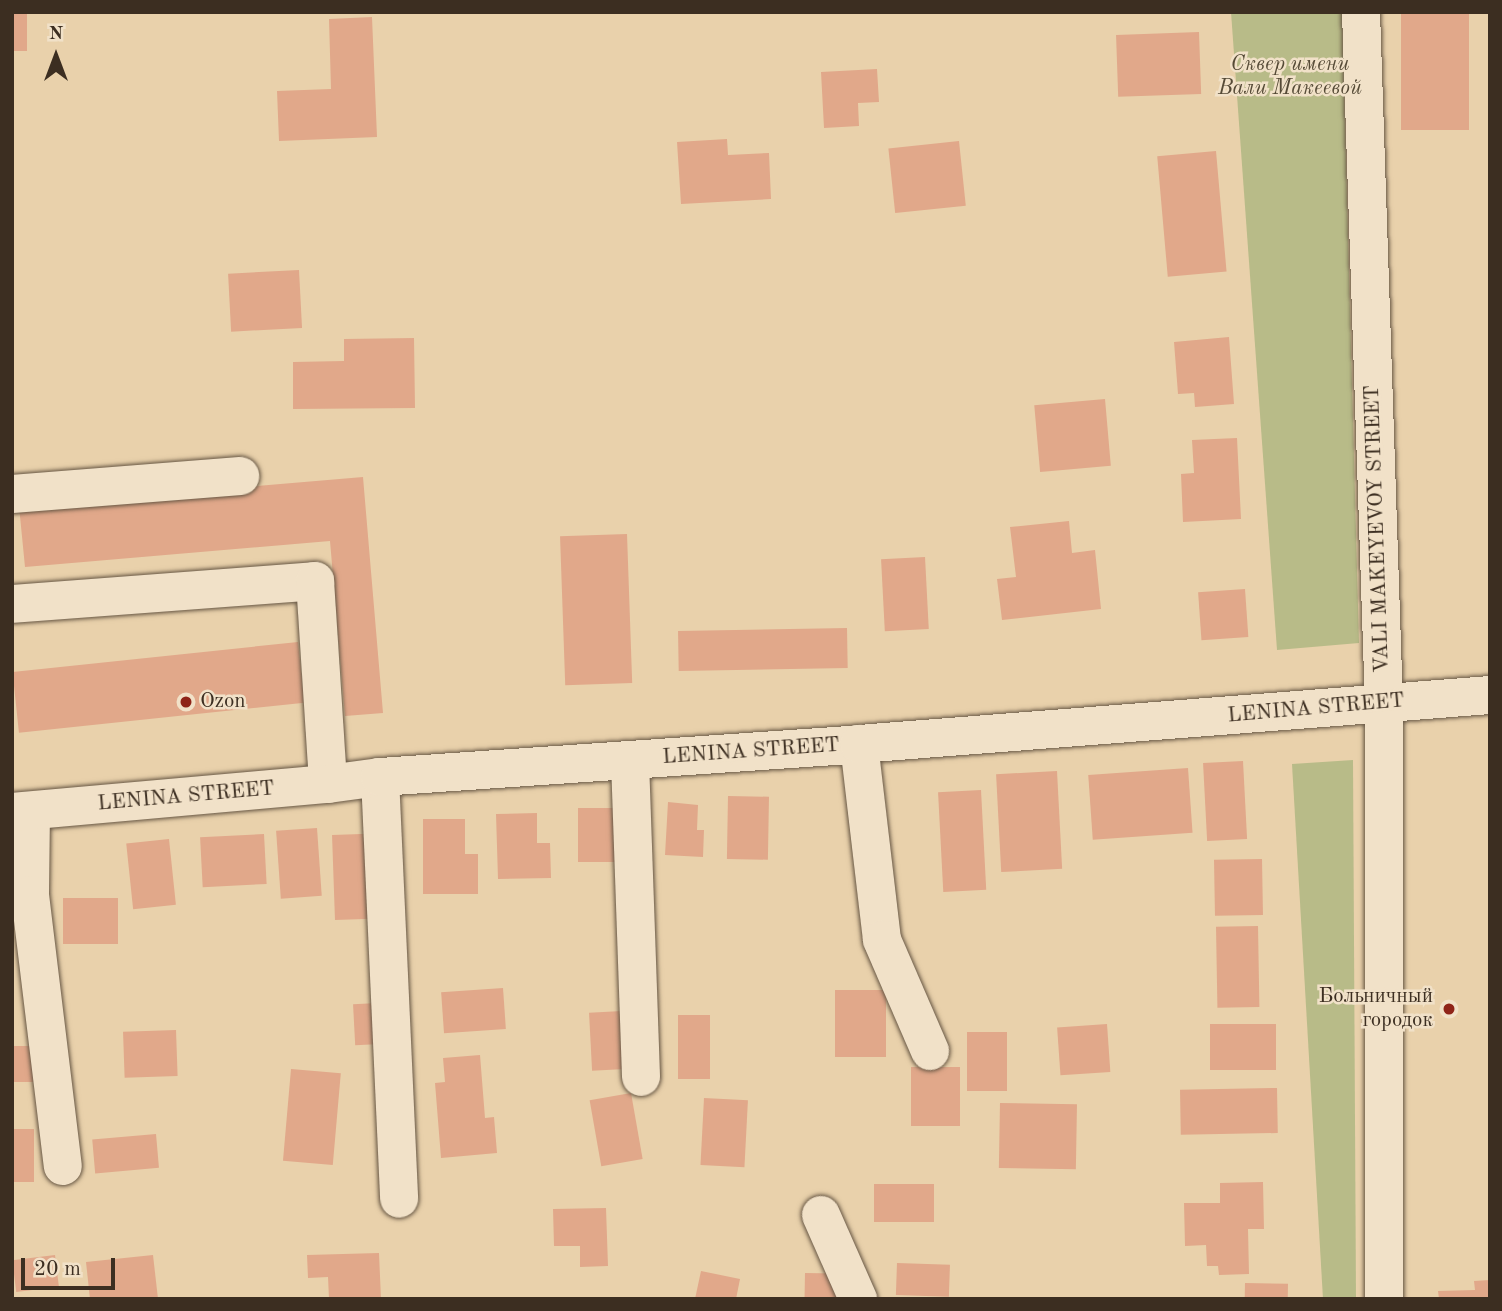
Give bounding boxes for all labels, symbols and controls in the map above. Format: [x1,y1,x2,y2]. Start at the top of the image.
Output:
north arrow [21,21,91,91]
text: N [49,25,63,44]
park label: Сквер имени Вали Макеевой [1218,52,1362,102]
street label: VALI MAKEYEVOY STREET [1360,385,1396,673]
place label: Ozon [200,689,246,715]
street label: LENINA STREET [1227,689,1405,729]
marker: Ozon [178,694,194,710]
street label: LENINA STREET [662,733,840,771]
street label: LENINA STREET [97,777,275,817]
place label: Больничный городок [1318,984,1433,1034]
marker: Больничный городок [1439,999,1459,1019]
scale bar [24,1244,119,1288]
text: 20 m [34,1259,81,1280]

